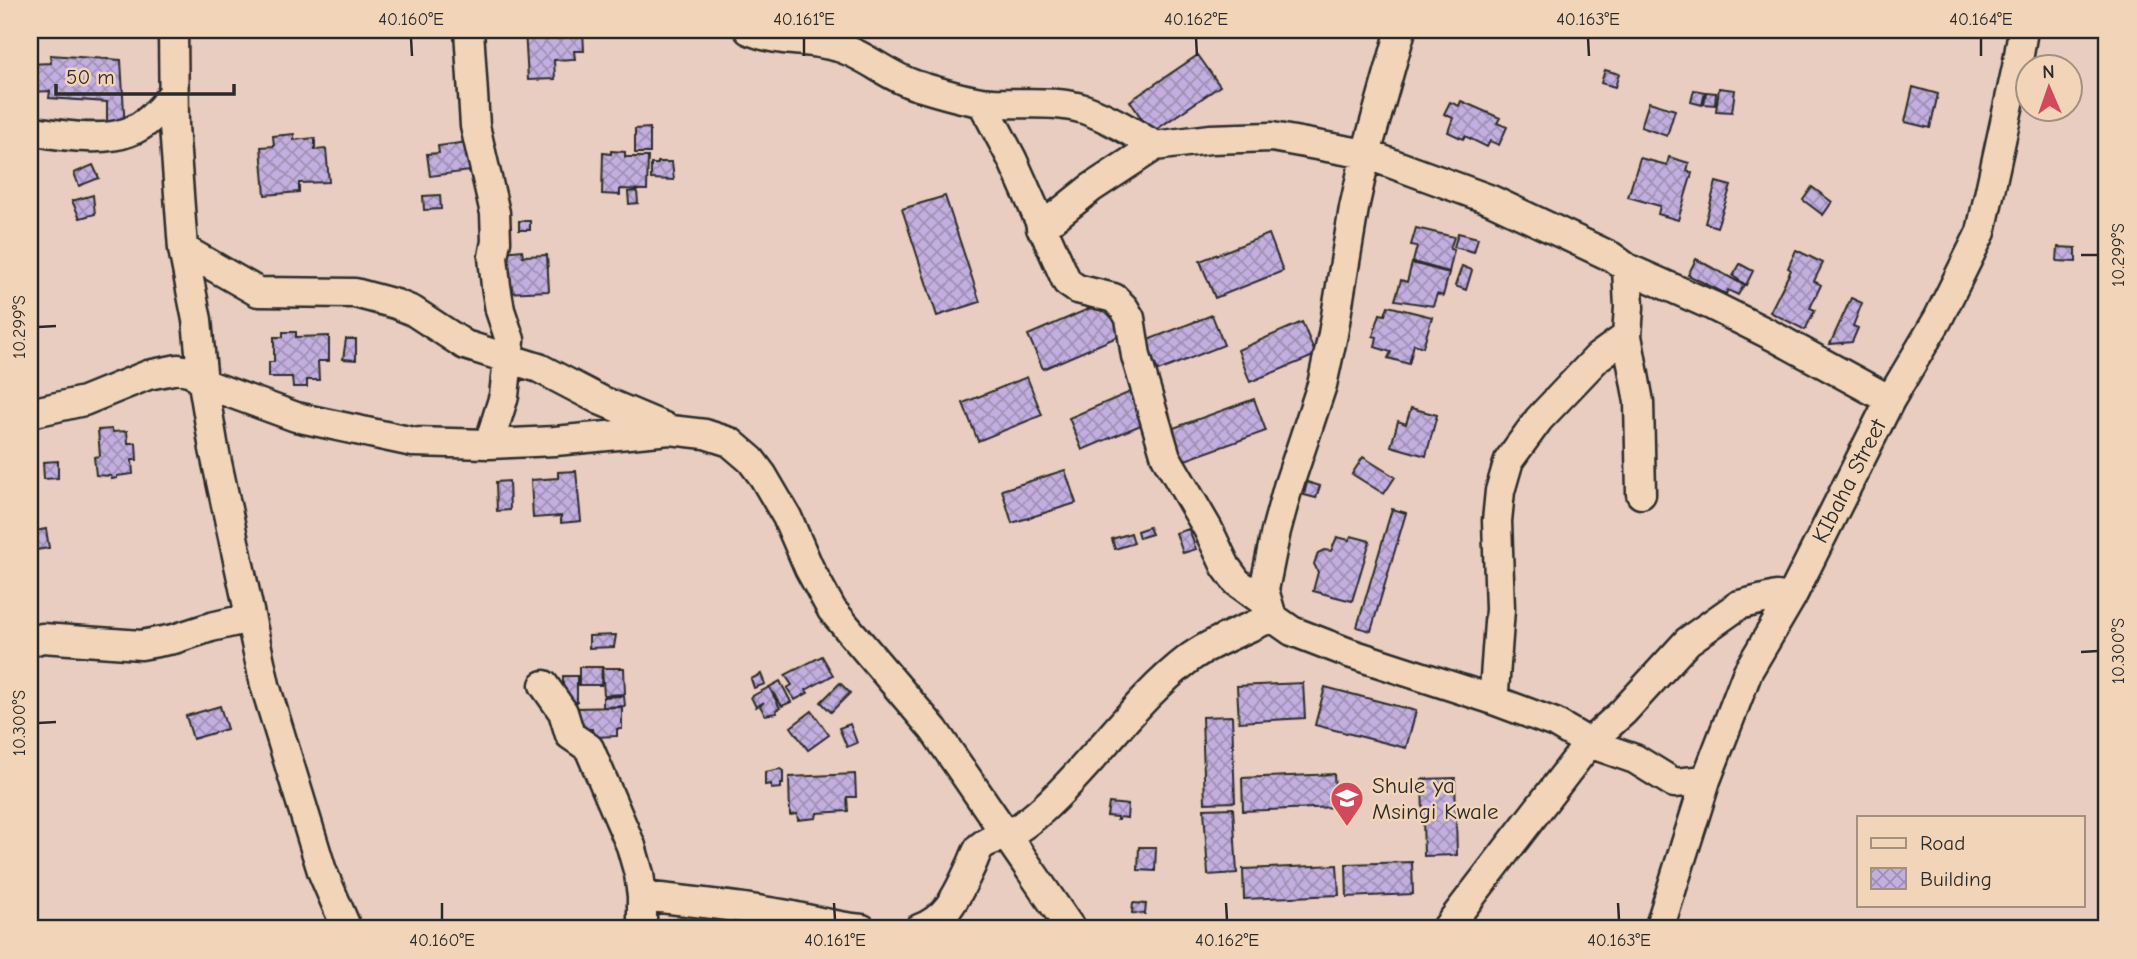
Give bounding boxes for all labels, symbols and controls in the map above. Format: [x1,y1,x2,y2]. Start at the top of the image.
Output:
text: 40.160°E [378,9,444,30]
text: 40.161°E [773,9,835,30]
text: 40.162°E [1164,9,1228,30]
text: 40.163°E [1556,9,1620,30]
text: 40.164°E [1949,9,2013,30]
scale bar [56,52,234,96]
north arrow [2014,52,2084,122]
text: N [2042,61,2055,83]
text: 50 m [66,65,115,89]
text: 10.299°S [2108,223,2129,287]
text: 10.299°S [9,295,30,359]
street label: KIbaha Street [1806,413,1892,548]
text: 10.300°S [2108,618,2129,684]
text: 10.300°S [9,690,30,756]
place label: Shule ya Msingi Kwale [1372,772,1499,825]
school or university icon: Shule ya Msingi Kwale [1328,779,1366,828]
legend [1857,816,2084,906]
text: Road [1920,831,1965,855]
text: Building [1920,867,1992,891]
text: 40.160°E [409,930,475,951]
text: 40.161°E [804,930,866,951]
text: 40.162°E [1195,930,1259,951]
text: 40.163°E [1587,930,1651,951]

